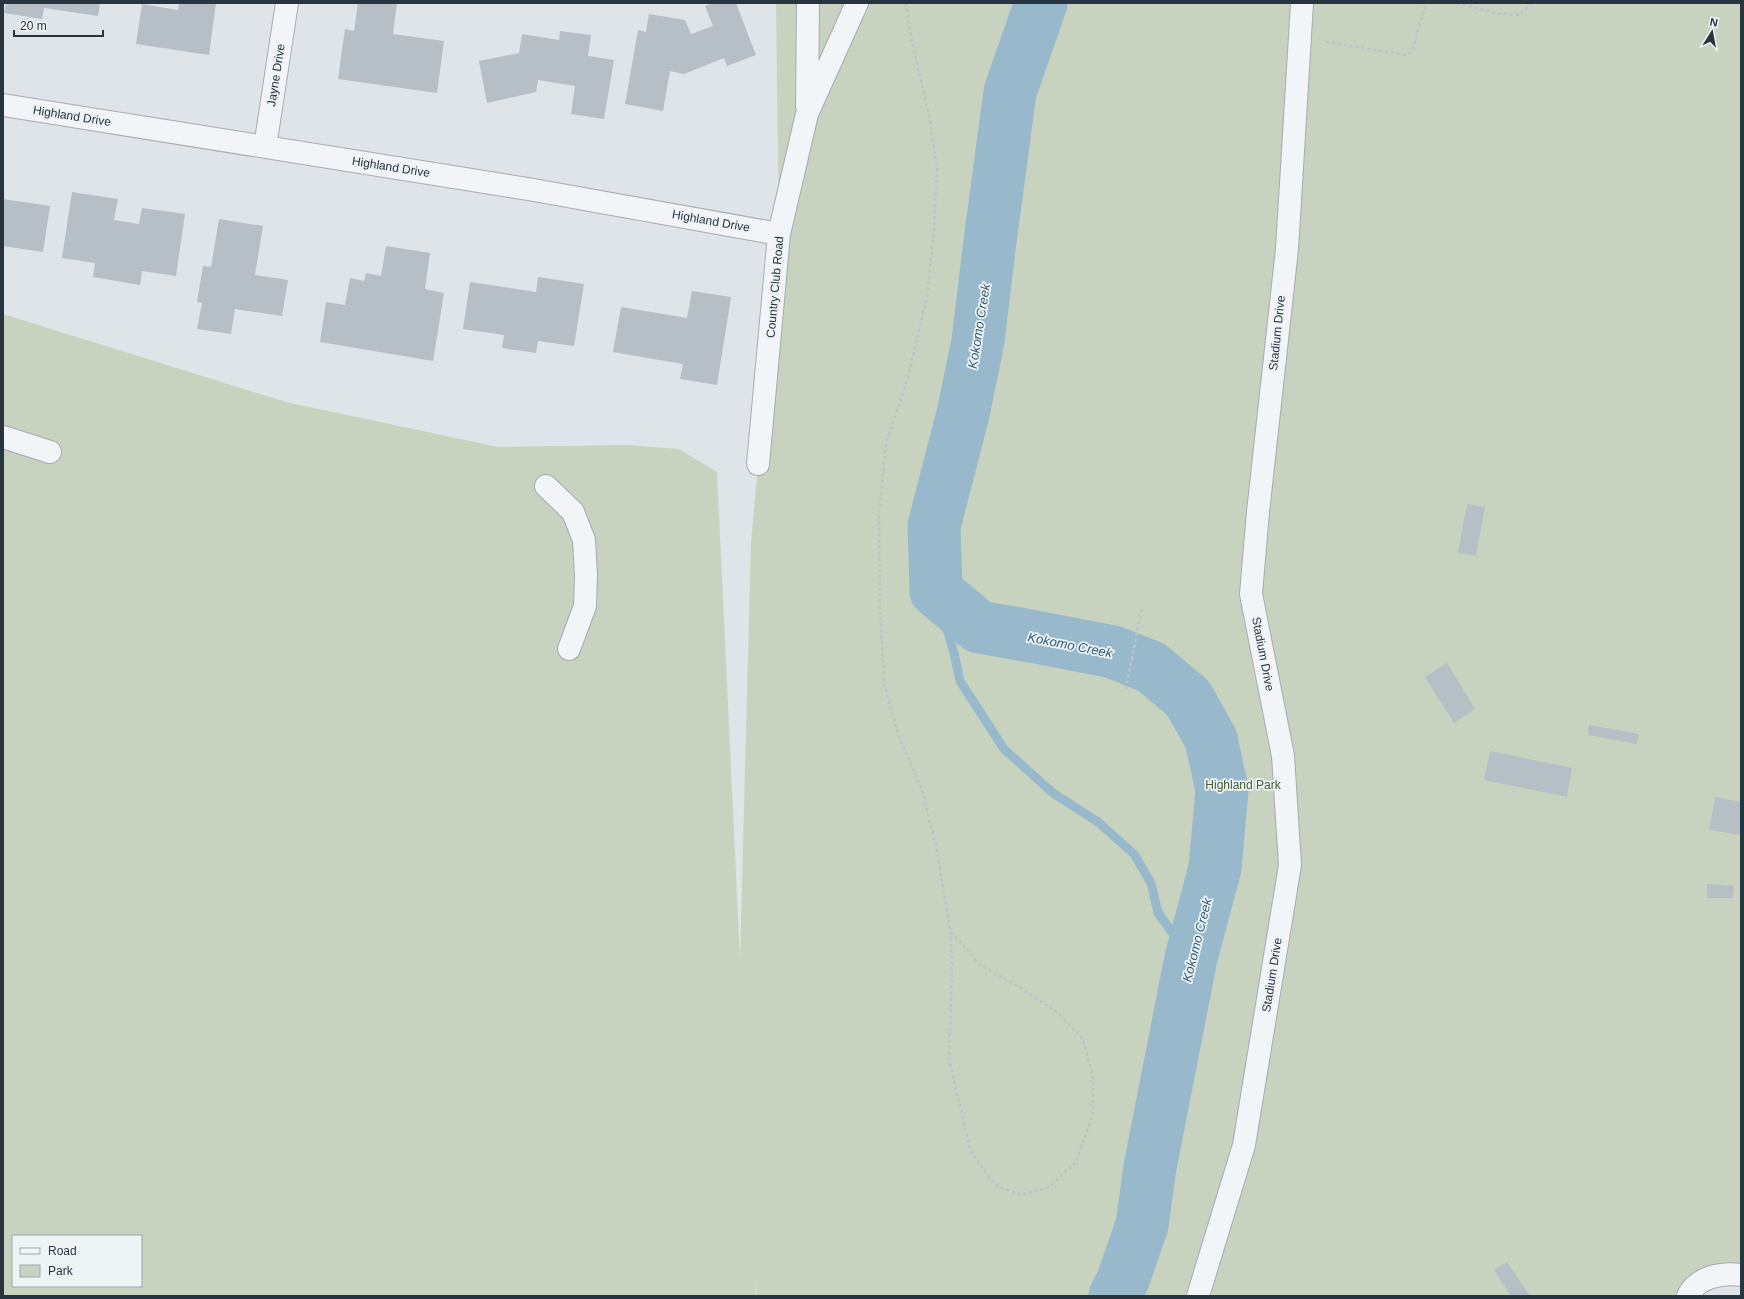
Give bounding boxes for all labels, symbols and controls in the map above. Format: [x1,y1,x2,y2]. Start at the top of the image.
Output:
scale bar [14,12,103,38]
north arrow [1692,12,1732,52]
text: N [1709,16,1719,29]
text: 20 m [20,19,47,33]
street label: Jayne Drive [264,42,288,107]
street label: Highland Drive [32,103,112,129]
street label: Highland Drive [351,154,431,180]
street label: Highland Drive [671,207,751,235]
street label: Country Club Road [764,236,786,338]
water label: Kokomo Creek [965,281,993,370]
street label: Stadium Drive [1266,294,1288,371]
street label: Stadium Drive [1249,616,1277,693]
water label: Kokomo Creek [1026,629,1115,661]
park label: Highland Park [1205,778,1282,792]
water label: Kokomo Creek [1179,895,1215,984]
street label: Stadium Drive [1259,936,1285,1013]
legend [12,1235,142,1287]
text: Road [48,1244,77,1258]
text: Park [48,1264,74,1278]

